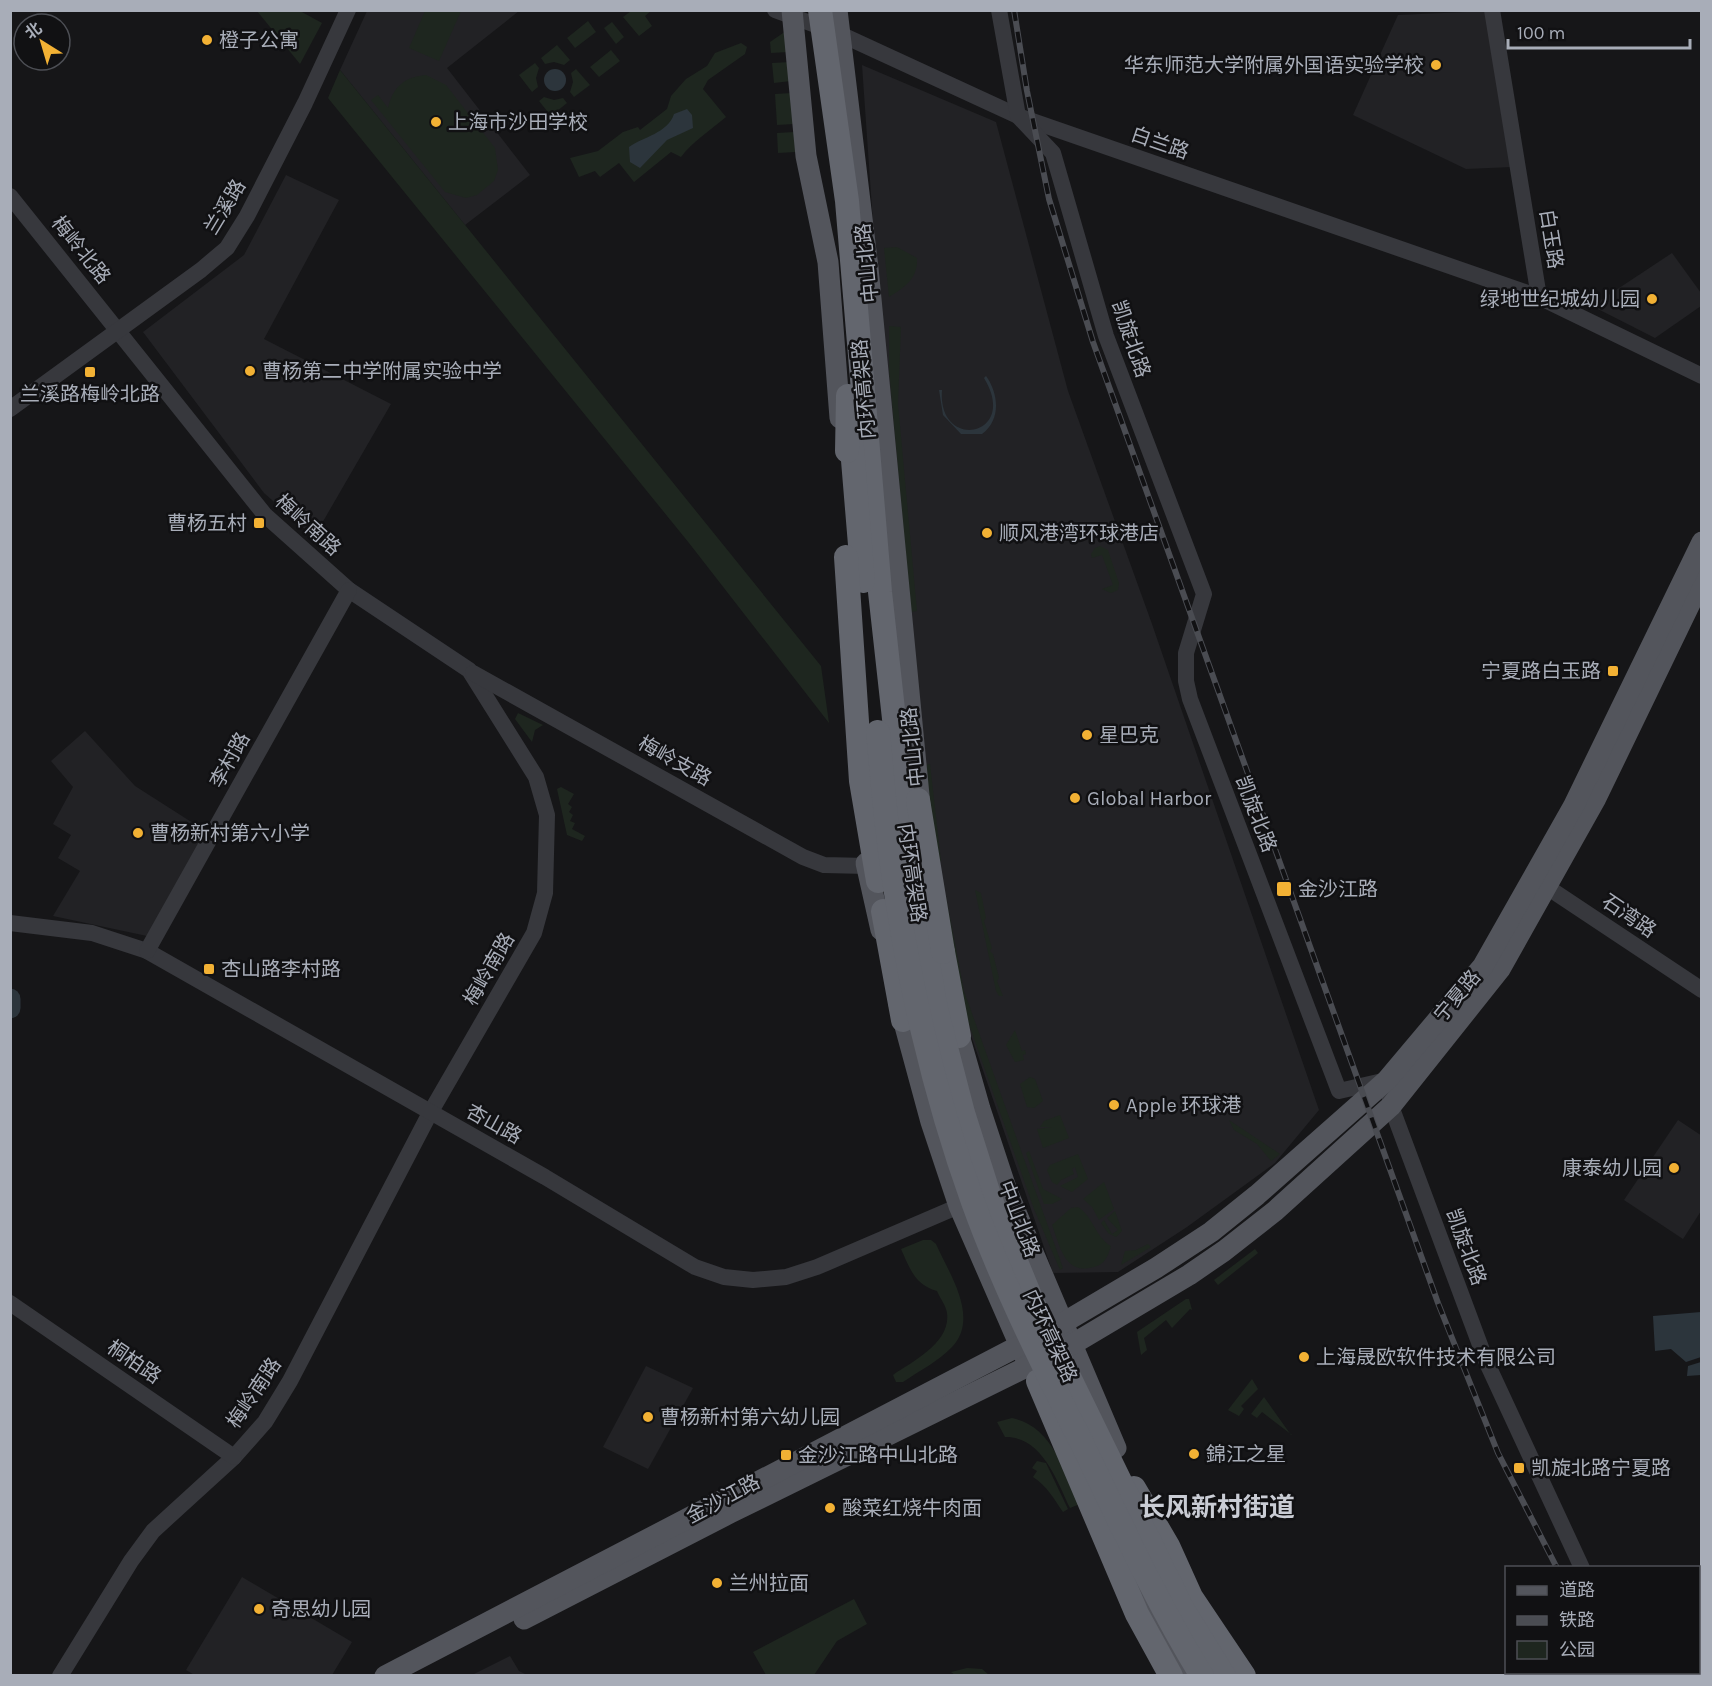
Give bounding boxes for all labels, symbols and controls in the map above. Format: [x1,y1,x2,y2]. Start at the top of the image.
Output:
north arrow [12,12,72,72]
scale bar [1508,12,1690,50]
text: 北 [21,18,45,43]
text: 100 m [1517,22,1565,44]
place label: 橙子公寓 [219,29,299,52]
marker: 橙子公寓 [200,33,214,47]
place label: 华东师范大学附属外国语实验学校 [1124,54,1424,77]
marker: 华东师范大学附属外国语实验学校 [1429,58,1443,72]
place label: 上海市沙田学校 [448,111,588,134]
marker: 上海市沙田学校 [429,115,443,129]
street label: 白兰路 [1128,122,1192,164]
street label: 兰溪路 [200,175,250,239]
street label: 白玉路 [1535,208,1567,270]
street label: 梅岭北路 [47,212,115,288]
street label: 中山北路 [851,222,883,304]
place label: 绿地世纪城幼儿园 [1480,288,1640,311]
marker: 绿地世纪城幼儿园 [1645,292,1659,306]
street label: 凯旋北路 [1107,297,1155,381]
street label: 内环高架路 [848,338,880,440]
place label: 曹杨第二中学附属实验中学 [262,360,502,383]
marker: 曹杨第二中学附属实验中学 [243,364,257,378]
marker: 兰溪路梅岭北路 [83,365,97,379]
place label: 兰溪路梅岭北路 [20,383,160,406]
street label: 梅岭南路 [271,490,345,560]
place label: 曹杨五村 [167,512,247,535]
marker: 曹杨五村 [252,516,266,530]
place label: 顺风港湾环球港店 [999,522,1159,545]
marker: 顺风港湾环球港店 [980,526,994,540]
place label: 宁夏路白玉路 [1481,660,1601,683]
marker: 宁夏路白玉路 [1606,664,1620,678]
street label: 中山北路 [897,706,929,788]
place label: 星巴克 [1099,724,1159,747]
street label: 李村路 [205,728,255,792]
marker: 星巴克 [1080,728,1094,742]
street label: 梅岭支路 [634,732,716,790]
street label: 凯旋北路 [1231,773,1281,855]
place label: Global Harbor [1087,787,1212,810]
marker: Global Harbor [1068,791,1082,805]
place label: 曹杨新村第六小学 [150,822,310,845]
street label: 内环高架路 [894,822,930,924]
marker: 曹杨新村第六小学 [131,826,145,840]
place label: 金沙江路 [1298,878,1378,901]
marker: 金沙江路 [1275,880,1293,898]
street label: 石湾路 [1598,890,1660,942]
street label: 梅岭南路 [459,929,519,1009]
place label: 杏山路李村路 [221,958,341,981]
marker: 杏山路李村路 [202,962,216,976]
street label: 宁夏路 [1429,966,1485,1026]
place label: Apple 环球港 [1126,1094,1242,1117]
marker: Apple 环球港 [1107,1098,1121,1112]
street label: 杏山路 [462,1099,526,1149]
place label: 康泰幼儿园 [1562,1157,1662,1180]
marker: 康泰幼儿园 [1667,1161,1681,1175]
street label: 中山北路 [994,1178,1044,1260]
street label: 凯旋北路 [1442,1205,1490,1289]
street label: 内环高架路 [1018,1286,1082,1386]
street label: 桐柏路 [103,1336,165,1388]
place label: 上海晟欧软件技术有限公司 [1316,1346,1556,1369]
marker: 上海晟欧软件技术有限公司 [1297,1350,1311,1364]
street label: 梅岭南路 [222,1353,286,1433]
place label: 曹杨新村第六幼儿园 [660,1406,840,1429]
marker: 曹杨新村第六幼儿园 [641,1410,655,1424]
place label: 錦江之星 [1206,1443,1286,1466]
place label: 金沙江路中山北路 [798,1444,958,1467]
marker: 錦江之星 [1187,1447,1201,1461]
marker: 金沙江路中山北路 [779,1448,793,1462]
place label: 凯旋北路宁夏路 [1531,1457,1671,1480]
marker: 凯旋北路宁夏路 [1512,1461,1526,1475]
street label: 金沙江路 [682,1470,764,1528]
district label: 长风新村街道 [1139,1492,1295,1523]
place label: 酸菜红烧牛肉面 [842,1497,982,1520]
marker: 酸菜红烧牛肉面 [823,1501,837,1515]
legend [1505,1566,1700,1674]
place label: 兰州拉面 [729,1572,809,1595]
marker: 兰州拉面 [710,1576,724,1590]
text: 道路 [1559,1579,1595,1601]
place label: 奇思幼儿园 [271,1598,371,1621]
marker: 奇思幼儿园 [252,1602,266,1616]
text: 铁路 [1559,1609,1595,1631]
text: 公园 [1559,1639,1595,1661]

